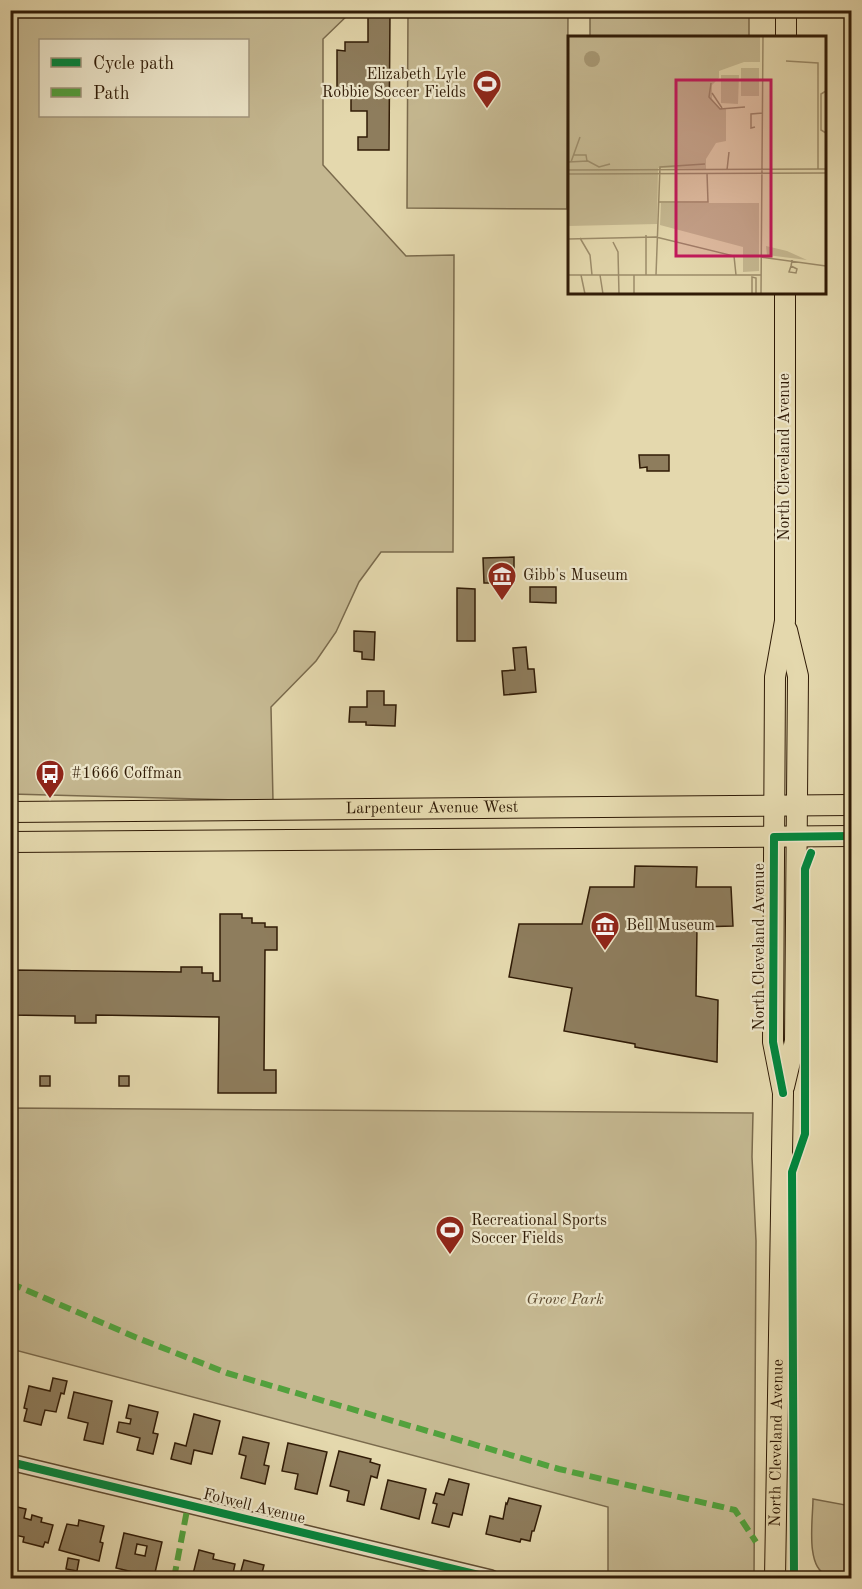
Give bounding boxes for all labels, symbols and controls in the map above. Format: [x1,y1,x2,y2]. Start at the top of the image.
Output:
inset map [568,36,826,294]
legend [39,39,249,117]
text: Cycle path [93,55,174,73]
place label: Elizabeth Lyle Robbie Soccer Fields [322,67,466,101]
sports icon: Elizabeth Lyle Robbie Soccer Fields [471,68,503,110]
text: Path [93,85,130,103]
street label: North Cleveland Avenue [777,373,793,541]
museum icon: Gibb's Museum [486,560,518,602]
place label: Gibb's Museum [523,568,628,584]
bus stop icon: #1666 Coffman [34,758,66,800]
place label: #1666 Coffman [71,766,182,782]
street label: Larpenteur Avenue West [345,800,519,817]
street label: North Cleveland Avenue [752,863,768,1031]
museum icon: Bell Museum [589,910,621,952]
place label: Bell Museum [626,918,715,934]
place label: Recreational Sports Soccer Fields [471,1213,607,1247]
sports icon: Recreational Sports Soccer Fields [434,1214,466,1256]
park label: Grove Park [526,1292,604,1308]
street label: North Cleveland Avenue [768,1359,787,1527]
street label: Folwell Avenue [201,1487,307,1527]

